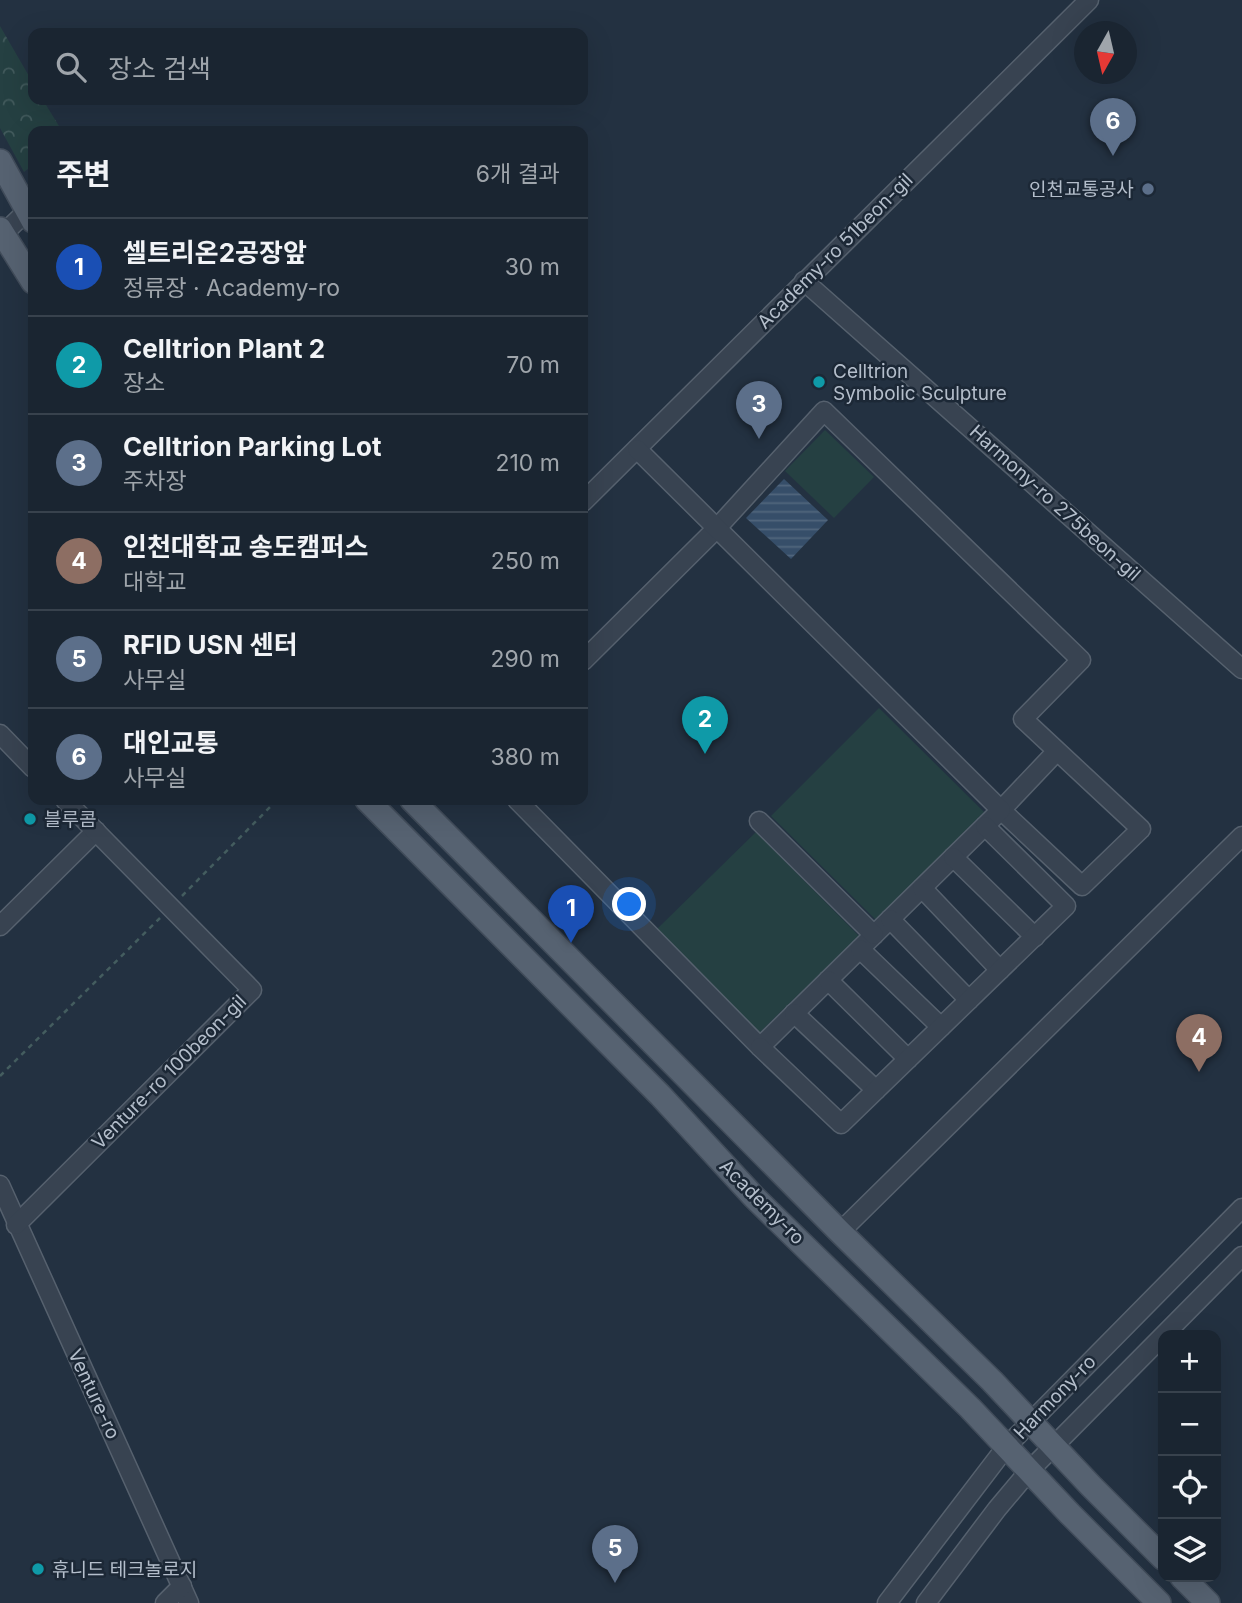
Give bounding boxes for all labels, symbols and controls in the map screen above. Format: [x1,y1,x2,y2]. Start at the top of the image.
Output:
north arrow [1074,21,1137,84]
search box [28,28,588,105]
icon: search [52,48,90,86]
text: 장소 검색 [108,53,211,84]
pin: 6 [1090,98,1136,156]
text: 주변 [56,156,111,192]
text: 6개 결과 [476,160,560,188]
street label: Academy-ro 51beon-gil [753,169,917,333]
place label: 인천교통공사 [1029,178,1134,201]
marker: 인천교통공사 [1140,181,1156,197]
text: 셀트리온2공장앞 [123,237,307,268]
text: 1 [74,253,84,281]
text: 30 m [505,253,560,281]
text: 정류장 · Academy-ro [123,274,340,302]
text: Celltrion Plant 2 [123,333,325,364]
text: 2 [72,351,86,379]
text: 70 m [506,351,560,379]
place label: Celltrion Symbolic Sculpture [833,360,1007,405]
text: 장소 [123,369,165,397]
marker: Celltrion Symbolic Sculpture [811,374,827,390]
pin: 3 [736,381,782,439]
street label: Harmony-ro 275beon-gil [965,420,1145,586]
text: Celltrion Parking Lot [123,431,382,462]
text: 3 [72,449,86,477]
text: 210 m [495,449,560,477]
text: 주차장 [123,467,186,495]
text: 인천대학교 송도캠퍼스 [123,531,368,562]
text: 4 [71,547,87,575]
text: 250 m [491,547,560,575]
text: 대학교 [123,568,186,596]
text: RFID USN 센터 [123,629,297,660]
text: 5 [72,645,86,673]
text: 290 m [491,645,560,673]
text: 사무실 [123,666,186,694]
pin: 2 [682,696,728,754]
text: 대인교통 [123,727,219,758]
text: 6 [72,743,86,771]
text: 380 m [490,743,560,771]
text: 사무실 [123,764,186,792]
place label: 블루콤 [44,808,96,831]
marker: 블루콤 [22,811,38,827]
pin: 1 [548,885,594,943]
your location [612,887,646,921]
street label: Venture-ro 100beon-gil [87,990,251,1154]
pin: 4 [1176,1014,1222,1072]
street label: Academy-ro [715,1155,809,1249]
map controls [1158,1330,1221,1582]
button: + [1158,1330,1221,1393]
street label: Venture-ro [63,1345,125,1443]
street label: Harmony-ro [1009,1350,1101,1444]
button: − [1158,1393,1221,1456]
button: locate [1158,1456,1221,1519]
button: layers [1158,1519,1221,1582]
pin: 5 [592,1525,638,1583]
place label: 휴니드 테크놀로지 [52,1558,197,1581]
marker: 휴니드 테크놀로지 [30,1561,46,1577]

